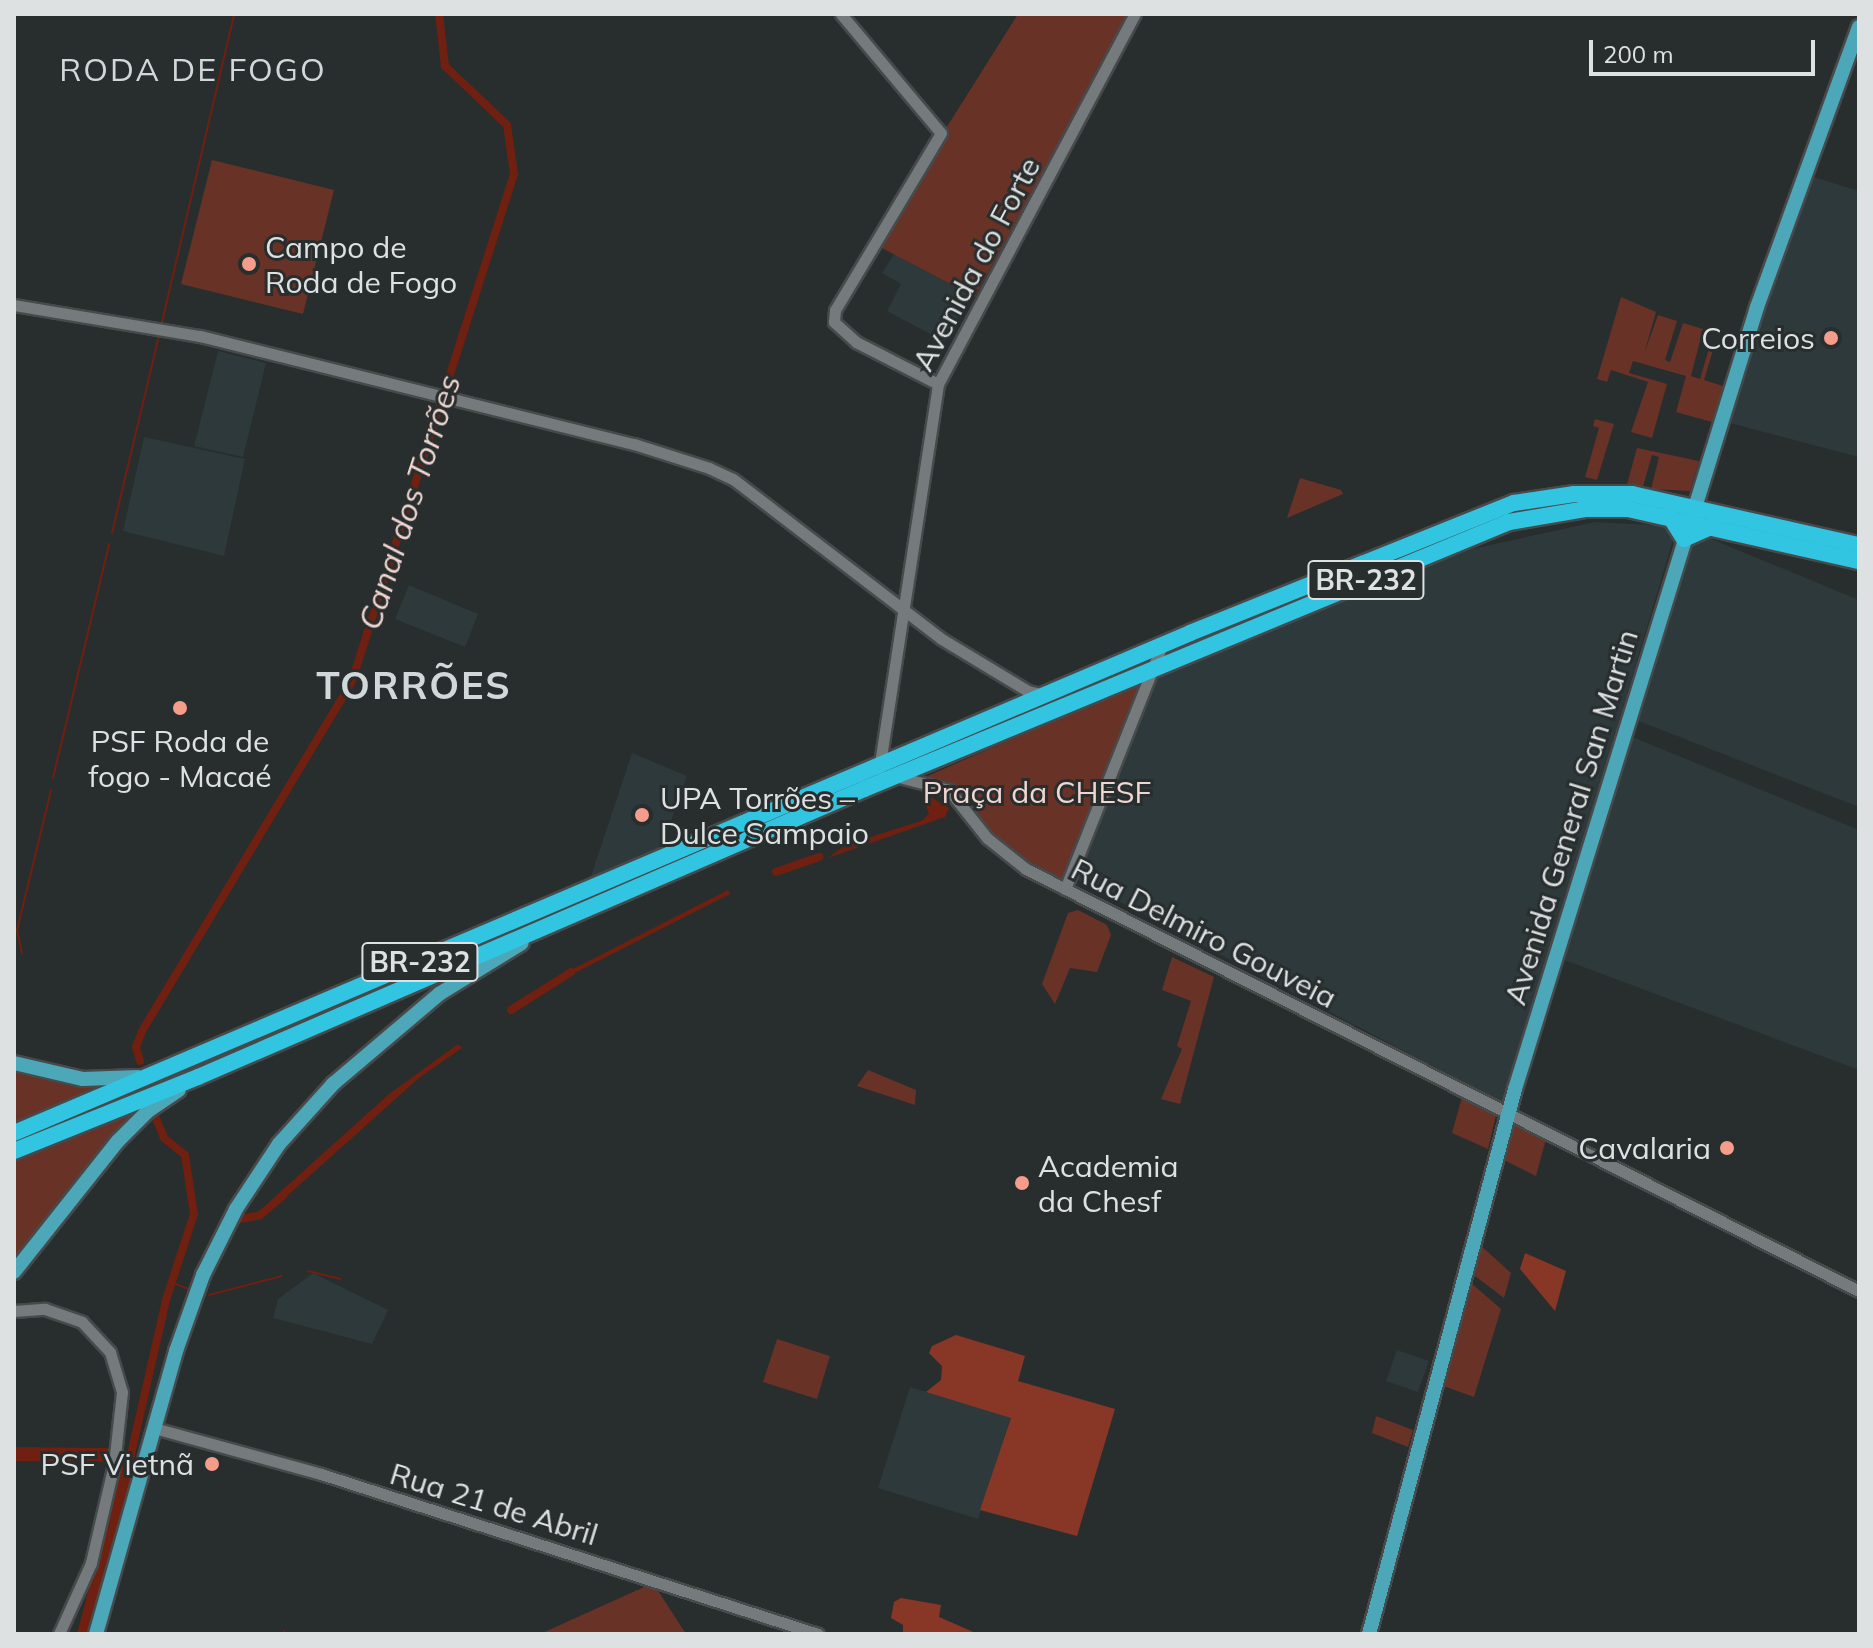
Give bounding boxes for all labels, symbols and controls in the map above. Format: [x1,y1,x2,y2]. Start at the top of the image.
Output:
scale bar [1593,24,1819,74]
text: 200 m [1603,39,1674,69]
district label: RODA DE FOGO [59,50,327,88]
street label: Avenida do Forte [905,151,1047,377]
place label: Campo de Roda de Fogo [265,229,457,300]
marker: Campo de Roda de Fogo [240,255,258,273]
place label: Correios [1701,320,1815,356]
marker: Correios [1822,329,1840,347]
water label: Canal dos Torrões [350,370,468,634]
road number: BR-232 [1306,556,1426,604]
street label: Avenida General San Martin [1497,625,1645,1009]
district label: TORRÕES [316,663,512,709]
marker: PSF Roda de fogo - Macaé [169,697,191,719]
place label: PSF Roda de fogo - Macaé [88,723,272,794]
park label: Praça da CHESF [923,774,1151,810]
place label: UPA Torrões – Dulce Sampaio [660,780,869,850]
marker: UPA Torrões – Dulce Sampaio [631,804,653,826]
street label: Rua Delmiro Gouveia [1066,851,1342,1015]
road number: BR-232 [360,938,480,986]
place label: Cavalaria [1578,1130,1711,1166]
marker: Cavalaria [1718,1139,1736,1157]
place label: Academia da Chesf [1038,1148,1178,1218]
marker: Academia da Chesf [1013,1174,1031,1192]
place label: PSF Vietnã [41,1446,194,1482]
marker: PSF Vietnã [201,1453,223,1475]
street label: Rua 21 de Abril [386,1455,602,1553]

